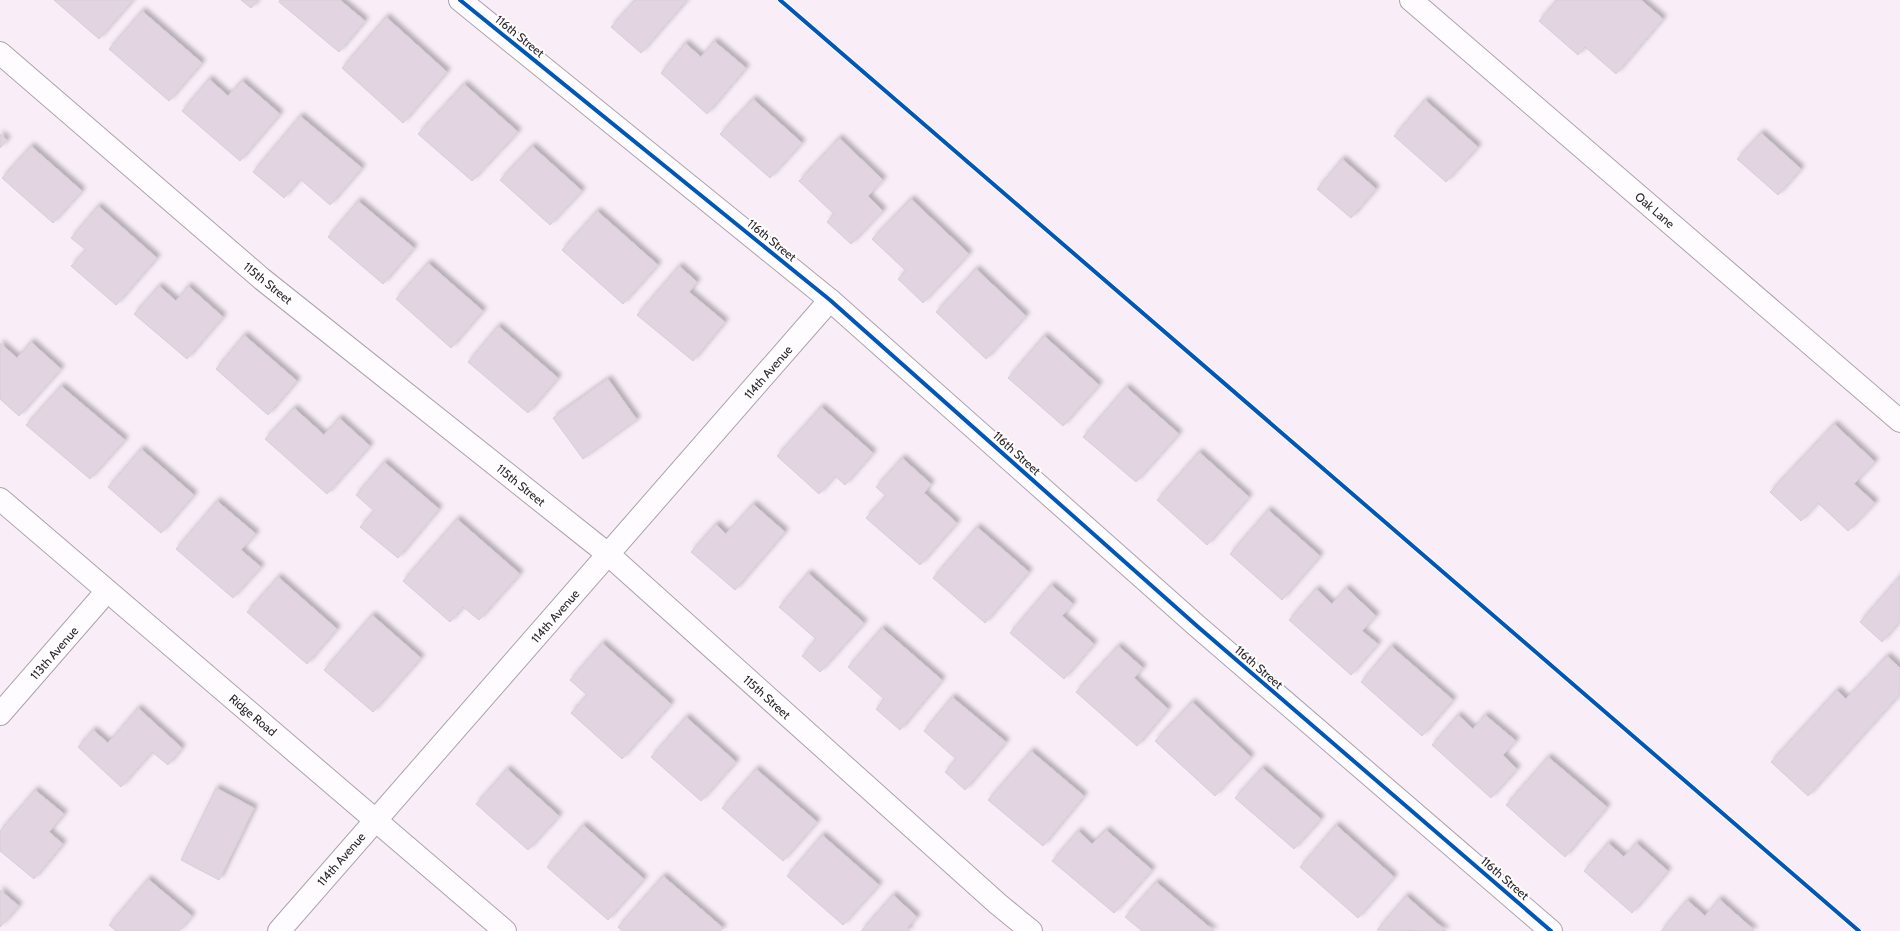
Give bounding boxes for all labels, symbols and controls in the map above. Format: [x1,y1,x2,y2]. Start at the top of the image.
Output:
street label: 116th Street [492,12,548,60]
street label: Oak Lane [1632,189,1678,231]
street label: 116th Street [744,216,800,264]
street label: 115th Street [241,259,295,307]
street label: 114th Avenue [741,342,795,402]
street label: 116th Street [990,428,1044,478]
street label: 115th Street [494,461,548,509]
street label: 114th Avenue [528,586,582,646]
street label: 113th Avenue [27,623,81,683]
street label: 116th Street [1232,642,1286,692]
street label: 115th Street [740,672,794,722]
street label: Ridge Road [226,691,280,739]
street label: 114th Avenue [314,829,368,889]
street label: 116th Street [1478,853,1532,903]

